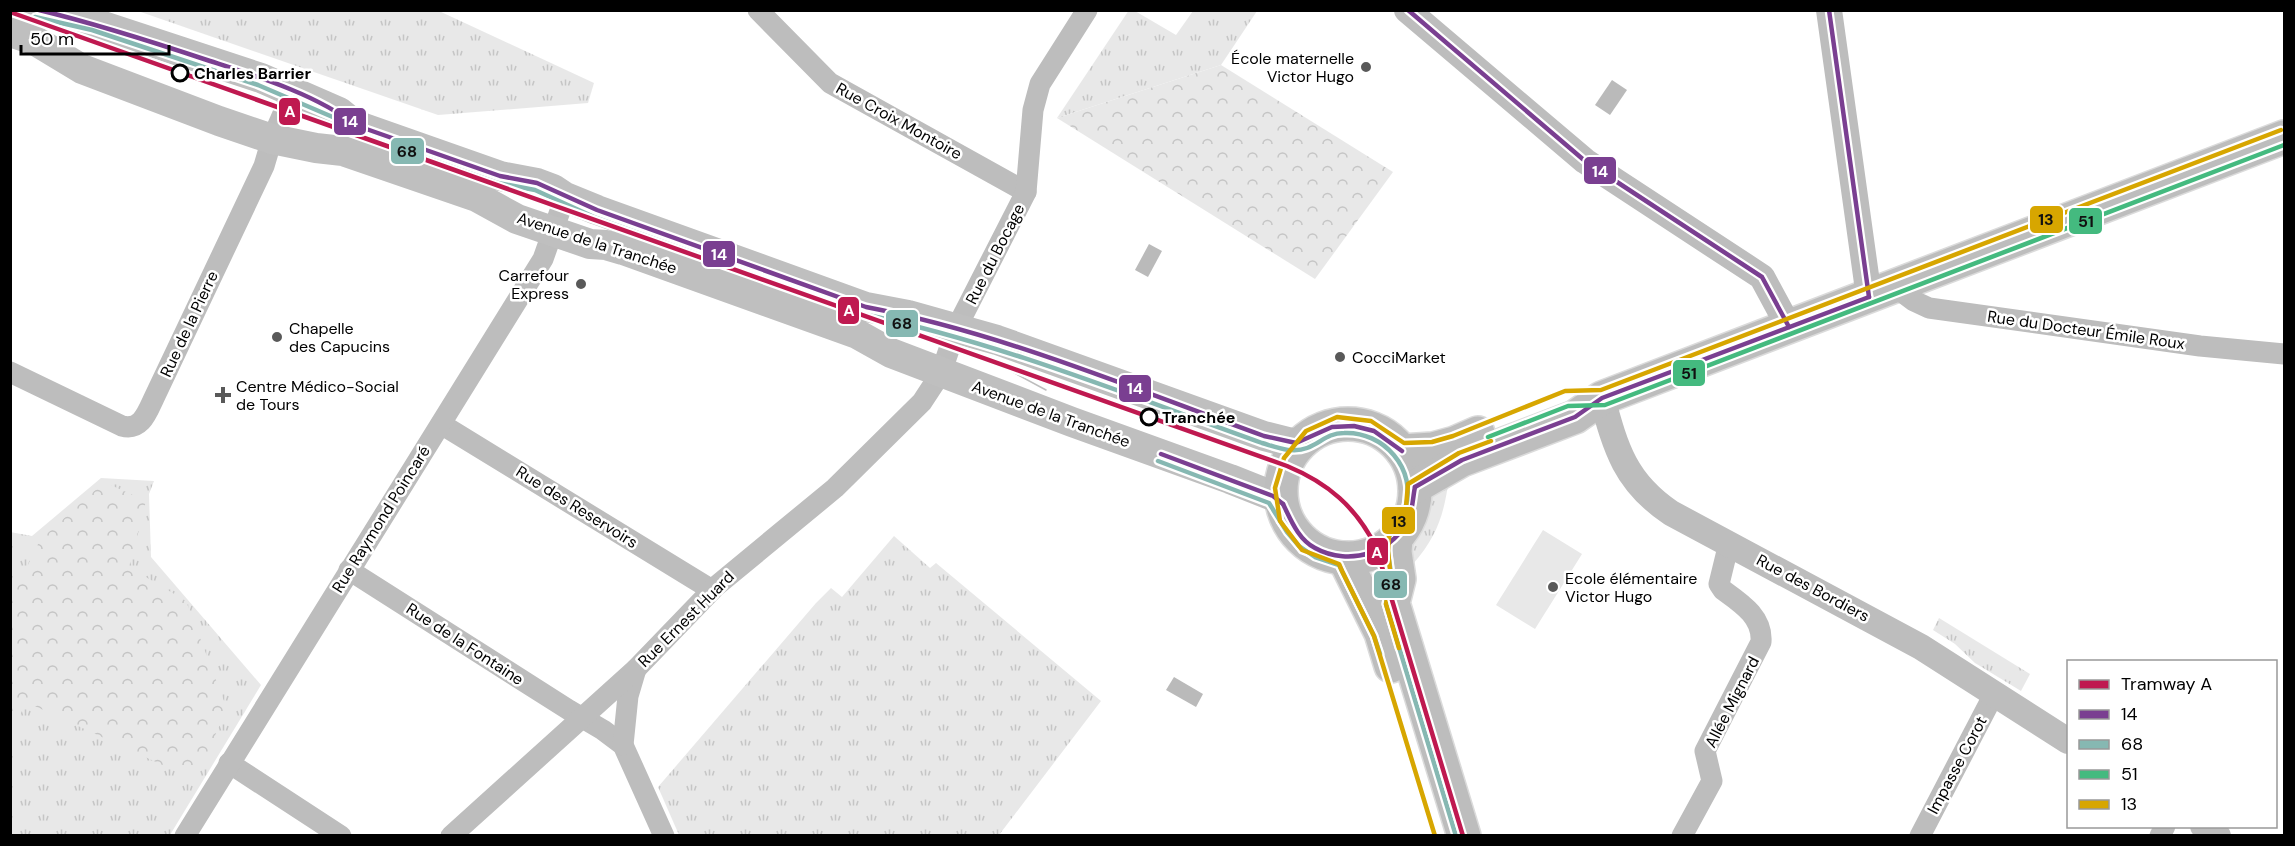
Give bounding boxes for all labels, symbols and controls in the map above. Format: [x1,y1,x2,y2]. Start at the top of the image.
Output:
scale bar [21,18,170,56]
text: 50 m [30,27,74,51]
place label: École maternelle Victor Hugo [1231,48,1354,87]
marker: École maternelle Victor Hugo [1359,60,1373,74]
place label: Charles Barrier [194,63,311,84]
marker: Charles Barrier [171,64,189,82]
street label: Rue Croix Montoire [832,78,966,164]
line badge: A [278,97,301,126]
text: A [284,101,296,122]
line badge: 14 [333,107,367,136]
text: 14 [342,111,358,132]
line badge: 68 [390,137,425,165]
text: 68 [397,141,417,162]
line badge: 14 [1583,156,1617,185]
text: 14 [1592,161,1608,182]
street label: Rue du Bocage [961,200,1029,308]
line badge: 13 [2029,205,2064,234]
street label: Avenue de la Tranchée [514,207,680,279]
line badge: 51 [2068,207,2103,235]
text: 13 [2038,209,2054,230]
text: 51 [2078,211,2094,232]
line badge: 14 [702,240,736,268]
text: 14 [711,244,727,265]
place label: Carrefour Express [499,265,569,304]
street label: Rue de la Pierre [155,268,223,380]
marker: Carrefour Express [574,277,588,291]
line badge: A [837,296,860,325]
text: A [843,300,855,321]
street label: Rue du Docteur Émile Roux [1986,306,2186,354]
line badge: 68 [885,309,919,338]
text: 68 [892,313,912,334]
place label: Chapelle des Capucins [289,318,390,357]
marker: Chapelle des Capucins [270,330,284,344]
place label: CocciMarket [1352,347,1446,368]
marker: CocciMarket [1333,350,1347,364]
line badge: 51 [1672,359,1706,387]
text: 51 [1681,363,1697,384]
line badge: 14 [1118,374,1152,403]
place label: Centre Médico-Social de Tours [236,376,399,415]
street label: Avenue de la Tranchée [969,376,1133,452]
text: 14 [1127,378,1143,399]
marker: Centre Médico-Social de Tours [214,386,232,404]
place label: Tranchée [1162,407,1235,428]
marker: Tranchée [1140,408,1158,426]
street label: Rue Raymond Poincaré [327,441,435,597]
street label: Rue des Reservoirs [512,461,642,553]
line badge: 13 [1381,506,1416,535]
text: 13 [1391,511,1407,532]
line badge: A [1366,537,1389,566]
text: A [1371,542,1383,563]
street label: Rue des Bordiers [1753,549,1873,627]
street label: Rue Ernest Huard [633,566,739,672]
place label: Ecole élémentaire Victor Hugo [1565,568,1697,607]
line badge: 68 [1373,570,1408,599]
text: 68 [1381,574,1401,595]
marker: Ecole élémentaire Victor Hugo [1546,580,1560,594]
street label: Rue de la Fontaine [402,598,528,690]
street label: Allée Mignard [1700,653,1764,751]
legend [2067,660,2277,828]
text: Tramway A [2121,672,2212,696]
text: 14 [2121,702,2138,726]
street label: Impasse Corot [1922,712,1992,818]
text: 68 [2121,732,2143,756]
text: 51 [2121,762,2138,786]
text: 13 [2121,792,2137,816]

